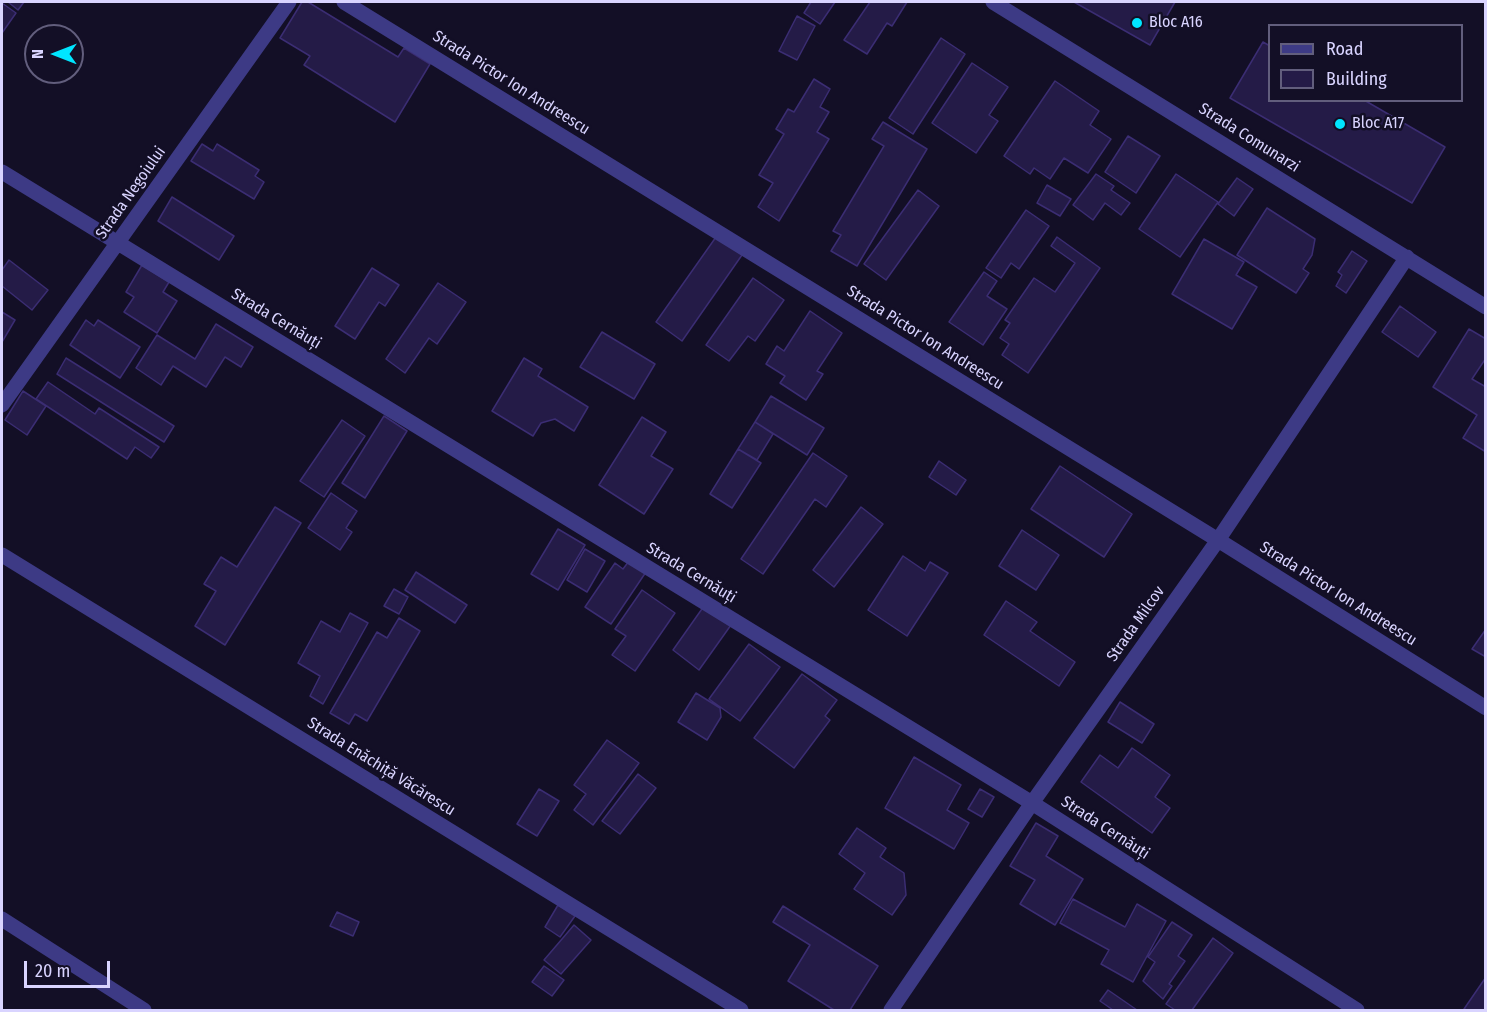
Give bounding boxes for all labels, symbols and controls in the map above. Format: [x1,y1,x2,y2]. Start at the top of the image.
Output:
place label: Bloc A16 [1149,13,1203,33]
marker: Bloc A16 [1130,16,1144,30]
north arrow [24,24,84,84]
legend [1268,24,1463,102]
street label: Strada Pictor Ion Andreescu [429,27,593,139]
text: Road [1326,38,1363,60]
text: N [28,49,47,59]
text: Building [1326,68,1387,90]
street label: Strada Comunarzi [1195,99,1303,177]
place label: Bloc A17 [1352,114,1404,134]
marker: Bloc A17 [1333,117,1347,131]
street label: Strada Negoiului [92,143,170,243]
street label: Strada Pictor Ion Andreescu [843,282,1007,394]
street label: Strada Cernăuți [228,285,324,353]
street label: Strada Pictor Ion Andreescu [1256,538,1420,650]
street label: Strada Cernăuți [643,539,739,607]
street label: Strada Milcov [1103,583,1169,665]
street label: Strada Enăchiță Văcărescu [304,714,458,820]
street label: Strada Cernăuți [1057,792,1153,864]
scale bar [27,949,112,987]
text: 20 m [35,960,70,982]

